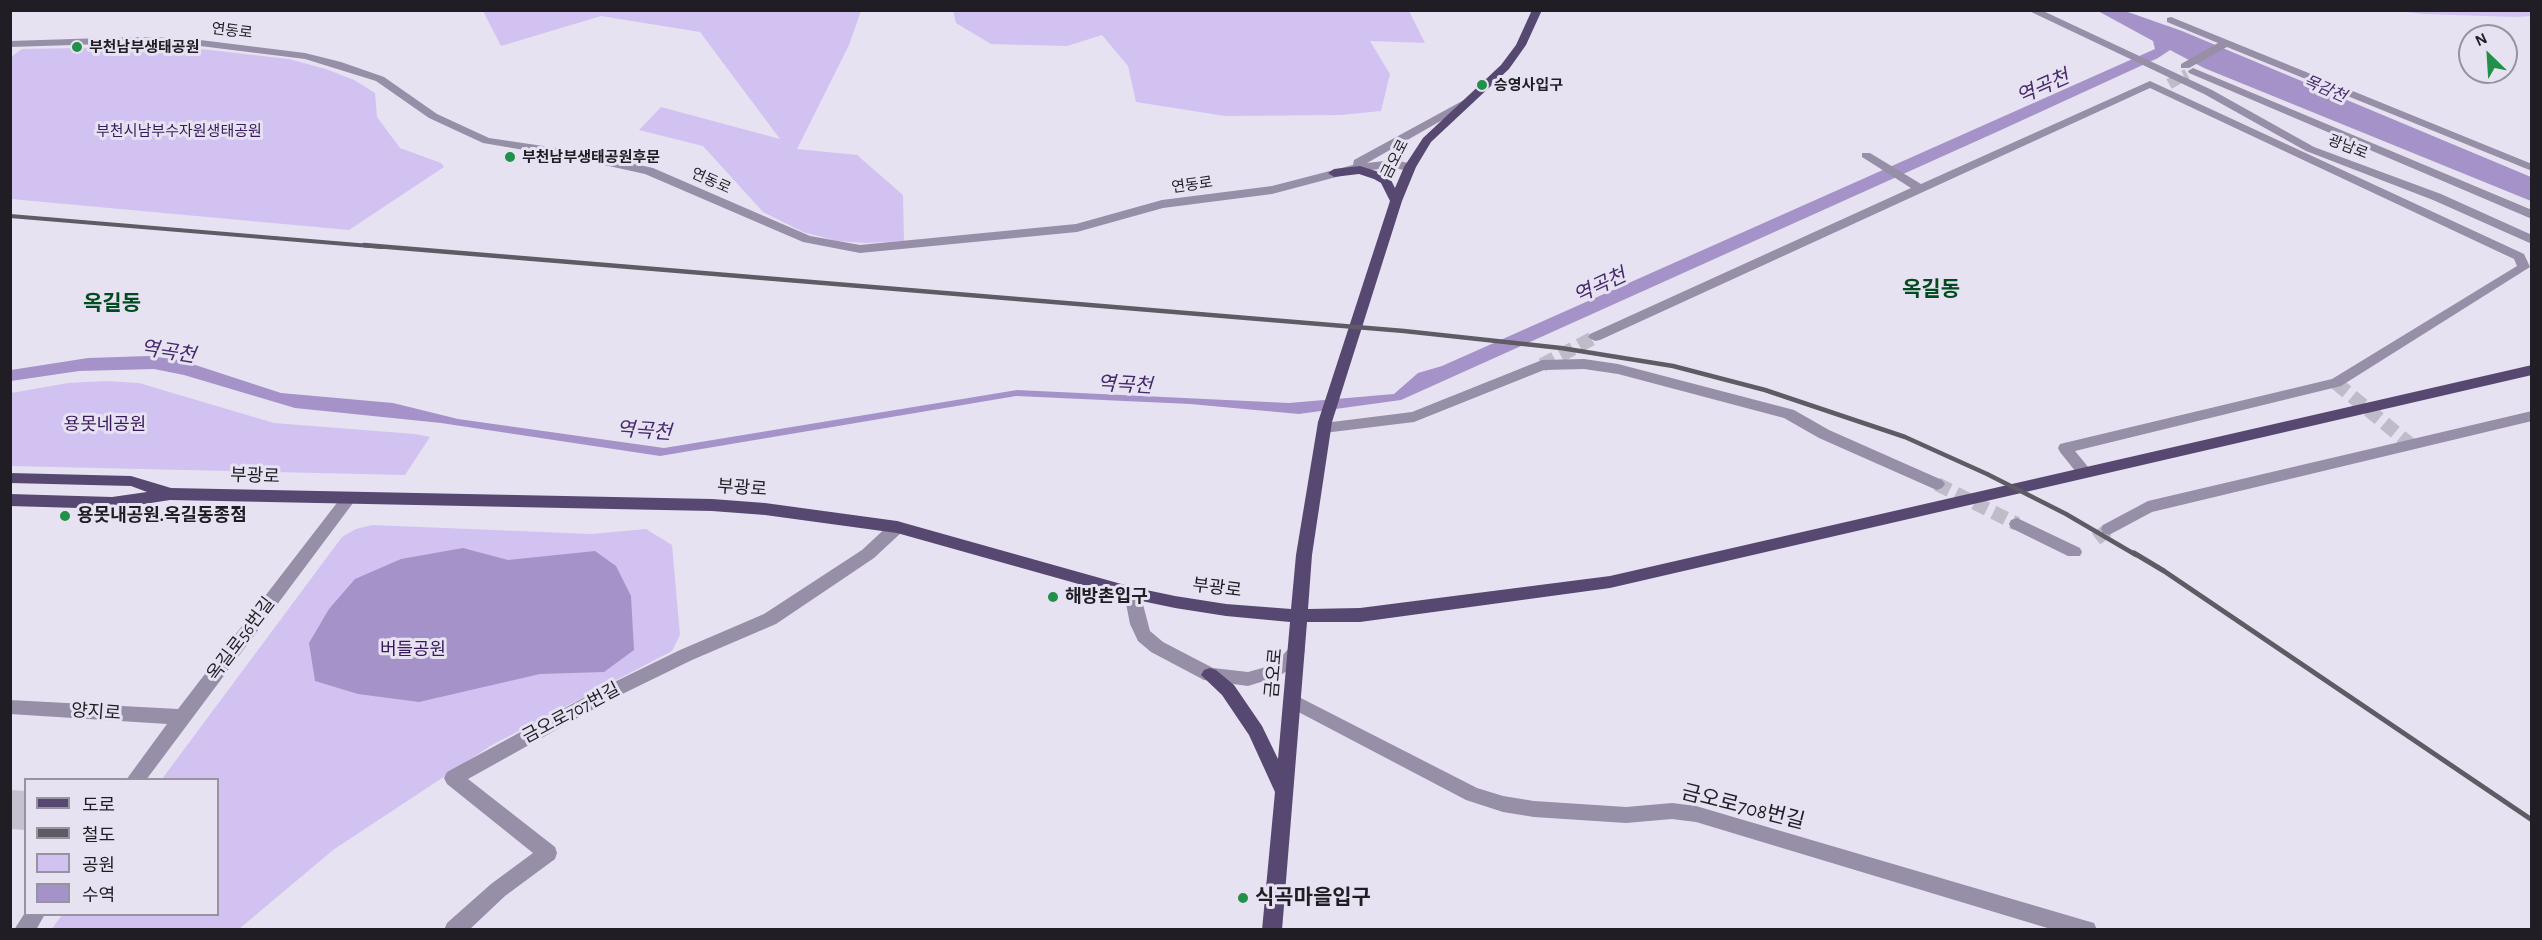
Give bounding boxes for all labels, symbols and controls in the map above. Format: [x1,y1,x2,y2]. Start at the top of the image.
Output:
street label: 연동로 [210,20,254,42]
north arrow [2458,24,2518,84]
text: N [2473,30,2490,49]
place label: 부천남부생태공원 [89,38,199,56]
marker: 부천남부생태공원 [70,40,84,54]
water label: 역곡천 [2013,65,2073,109]
water label: 목감천 [2301,72,2349,106]
place label: 승영사입구 [1494,76,1563,94]
marker: 승영사입구 [1475,78,1489,92]
park label: 부천시남부수자원생태공원 [96,122,262,140]
street label: 광남로 [2325,131,2371,163]
street label: 금오로 [1378,136,1412,182]
place label: 부천남부생태공원후문 [522,148,660,166]
marker: 부천남부생태공원후문 [503,150,517,164]
street label: 연동로 [688,164,734,198]
street label: 연동로 [1170,173,1214,197]
water label: 역곡천 [1570,263,1630,309]
district label: 옥길동 [1902,277,1960,303]
district label: 옥길동 [83,291,141,317]
water label: 역곡천 [139,336,197,368]
water label: 역곡천 [1097,372,1153,398]
park label: 용못네공원 [64,414,146,436]
water label: 역곡천 [616,417,672,445]
street label: 부광로 [230,464,280,488]
street label: 부광로 [716,475,768,501]
place label: 용못내공원.옥길동종점 [77,505,247,527]
marker: 용못내공원.옥길동종점 [58,509,72,523]
street label: 부광로 [1191,574,1243,602]
place label: 해방촌입구 [1065,586,1148,608]
marker: 해방촌입구 [1046,590,1060,604]
street label: 옥길로56번길 [203,593,279,685]
park label: 버들공원 [380,639,446,661]
street label: 금오로 [1261,647,1287,699]
street label: 금오로707번길 [519,678,623,748]
street label: 양지로 [70,699,122,725]
legend [24,778,219,916]
street label: 금오로708번길 [1679,779,1807,835]
text: 도로 [82,797,115,815]
text: 철도 [82,827,115,845]
text: 공원 [82,857,115,875]
place label: 식곡마을입구 [1255,885,1371,911]
text: 수역 [82,887,115,905]
marker: 식곡마을입구 [1236,891,1250,905]

